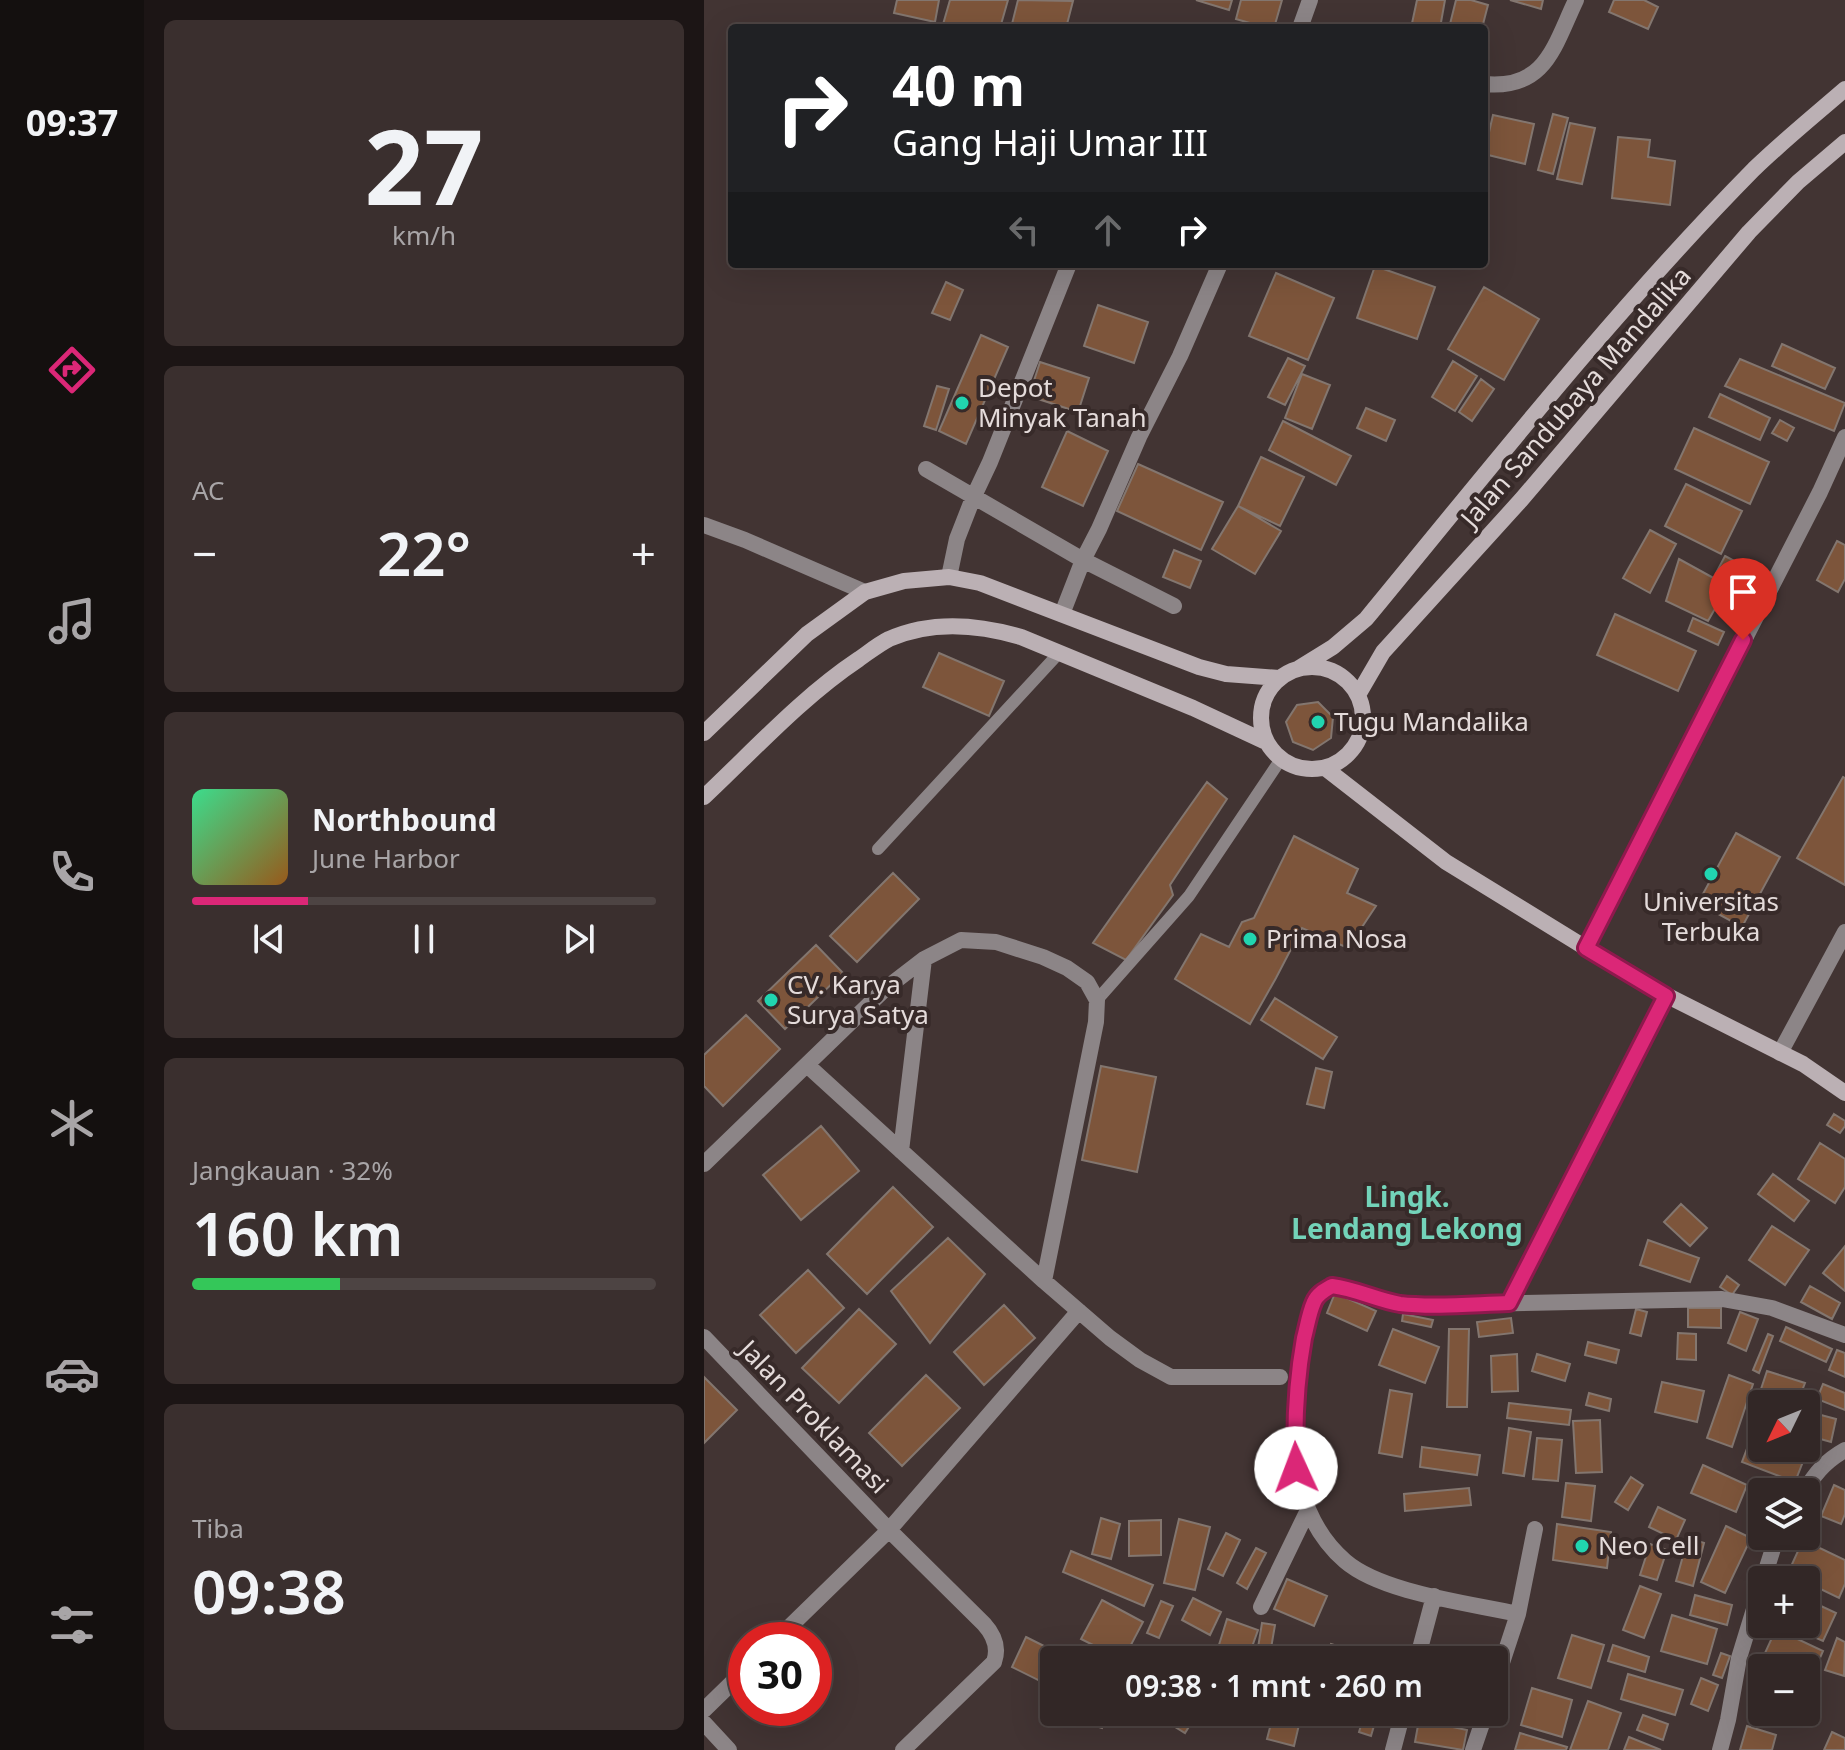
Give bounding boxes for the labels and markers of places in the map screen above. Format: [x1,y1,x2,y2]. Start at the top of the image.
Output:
place label: Depot Minyak Tanah [978,369,1147,435]
marker: Depot Minyak Tanah [953,394,971,412]
pin [1709,558,1777,640]
place label: Tugu Mandalika [1334,703,1529,739]
marker: Tugu Mandalika [1309,713,1327,731]
marker: Universitas Terbuka [1702,865,1720,883]
place label: Universitas Terbuka [1643,883,1779,949]
place label: Prima Nosa [1266,920,1407,956]
marker: Prima Nosa [1241,930,1259,948]
place label: CV. Karya Surya Satya [787,966,929,1032]
marker: CV. Karya Surya Satya [762,991,780,1009]
place label: Neo Cell [1598,1527,1699,1563]
marker: Neo Cell [1573,1537,1591,1555]

